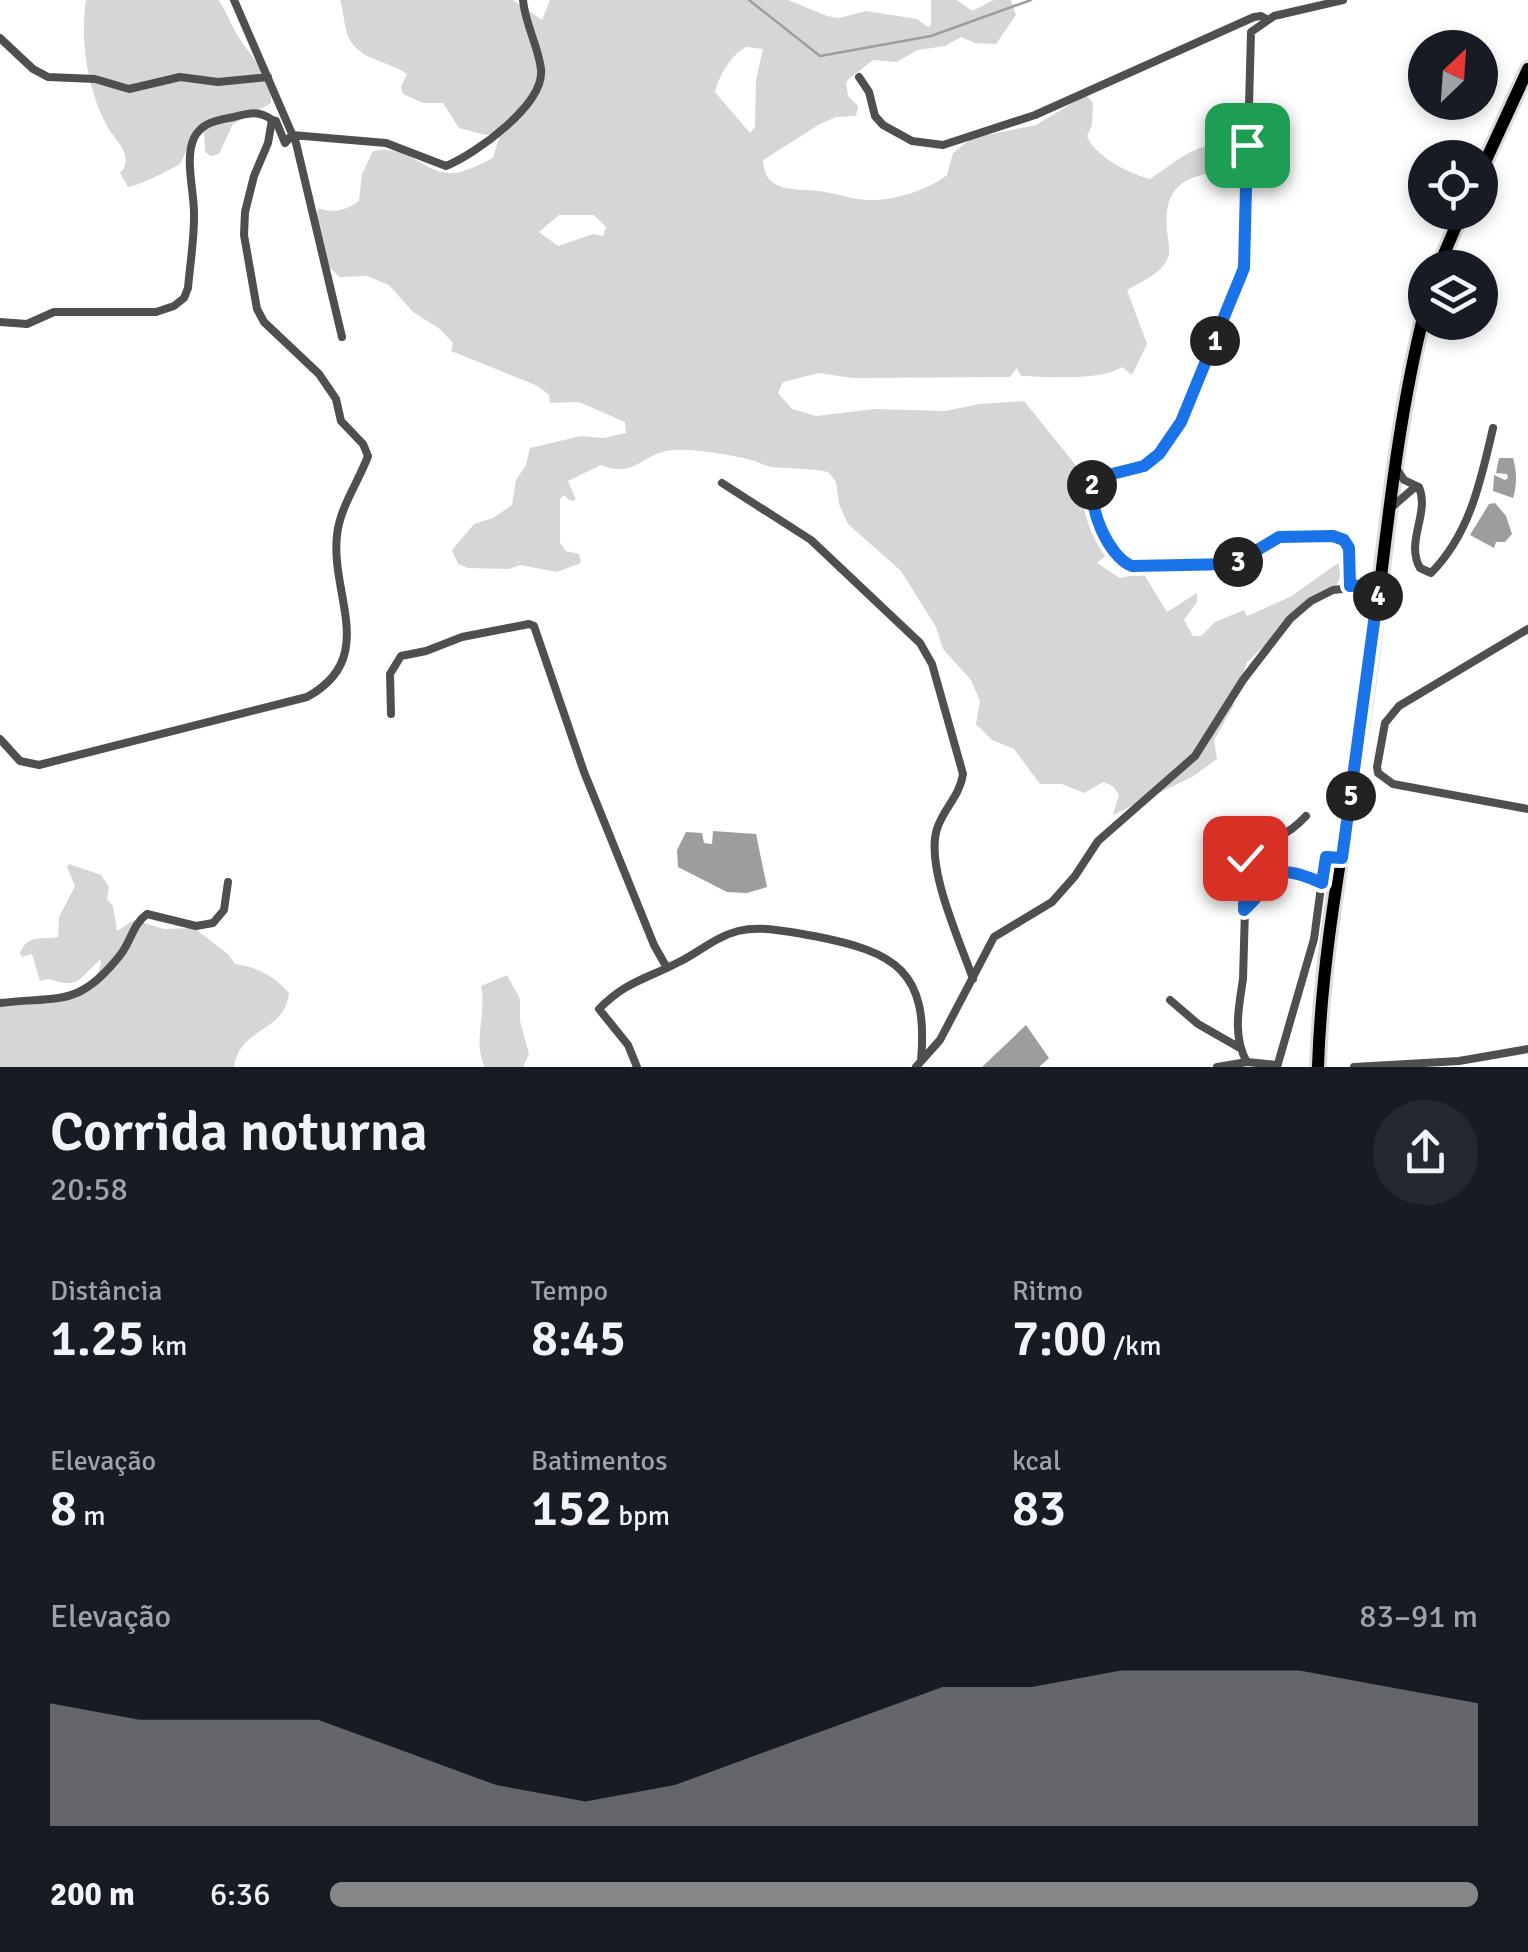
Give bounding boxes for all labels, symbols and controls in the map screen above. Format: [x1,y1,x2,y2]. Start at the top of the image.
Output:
north arrow [1408,30,1498,120]
map controls [1408,30,1498,340]
pin [1205,103,1290,188]
icon: arrive [1220,118,1275,173]
button: locate [1408,140,1498,230]
button: layers [1408,250,1498,340]
pin: 1 [1190,316,1240,366]
text: 1 [1207,324,1223,358]
pin: 2 [1067,460,1117,510]
text: 2 [1084,468,1100,502]
pin: 3 [1213,537,1263,587]
text: 3 [1230,545,1246,579]
pin: 4 [1353,571,1403,621]
text: 4 [1370,579,1386,613]
pin: 5 [1326,771,1376,821]
text: 5 [1343,779,1359,813]
pin [1203,816,1288,901]
icon: check [1218,831,1273,886]
text: Corrida noturna [50,1098,428,1166]
button: share [1373,1100,1478,1205]
text: 20:58 [50,1170,128,1209]
text: Distância [50,1274,163,1308]
text: Tempo [531,1274,608,1308]
text: Ritmo [1012,1274,1083,1308]
text: 1.25 [50,1308,145,1370]
text: 8:45 [531,1308,626,1370]
text: 7:00 [1012,1308,1107,1370]
text: km [145,1329,187,1363]
text: /km [1107,1329,1161,1363]
text: Elevação [50,1444,156,1478]
text: Batimentos [531,1444,667,1478]
text: kcal [1012,1444,1061,1478]
text: 8 [50,1478,77,1540]
text: 152 [531,1478,612,1540]
text: 83 [1012,1478,1066,1540]
text: m [77,1499,106,1533]
text: bpm [612,1499,670,1533]
text: Elevação [50,1597,171,1636]
text: 83–91 m [1359,1597,1478,1636]
text: 200 m [50,1875,135,1914]
text: 6:36 [210,1875,270,1914]

